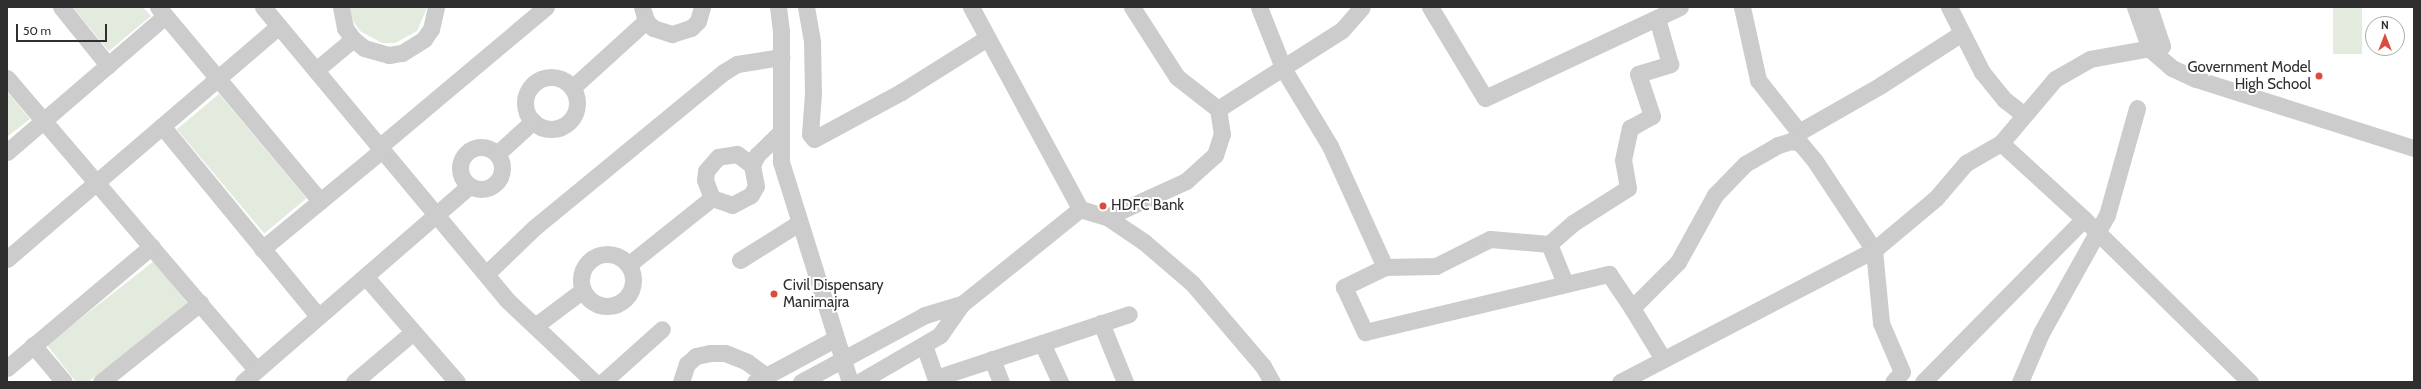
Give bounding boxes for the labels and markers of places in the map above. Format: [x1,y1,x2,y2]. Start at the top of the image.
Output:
place label: Government Model High School [2188,58,2311,93]
marker: Government Model High School [2314,71,2324,81]
place label: HDFC Bank [1111,197,1184,215]
marker: HDFC Bank [1098,201,1108,211]
place label: Civil Dispensary Manimajra [783,276,884,311]
marker: Civil Dispensary Manimajra [768,288,780,300]

